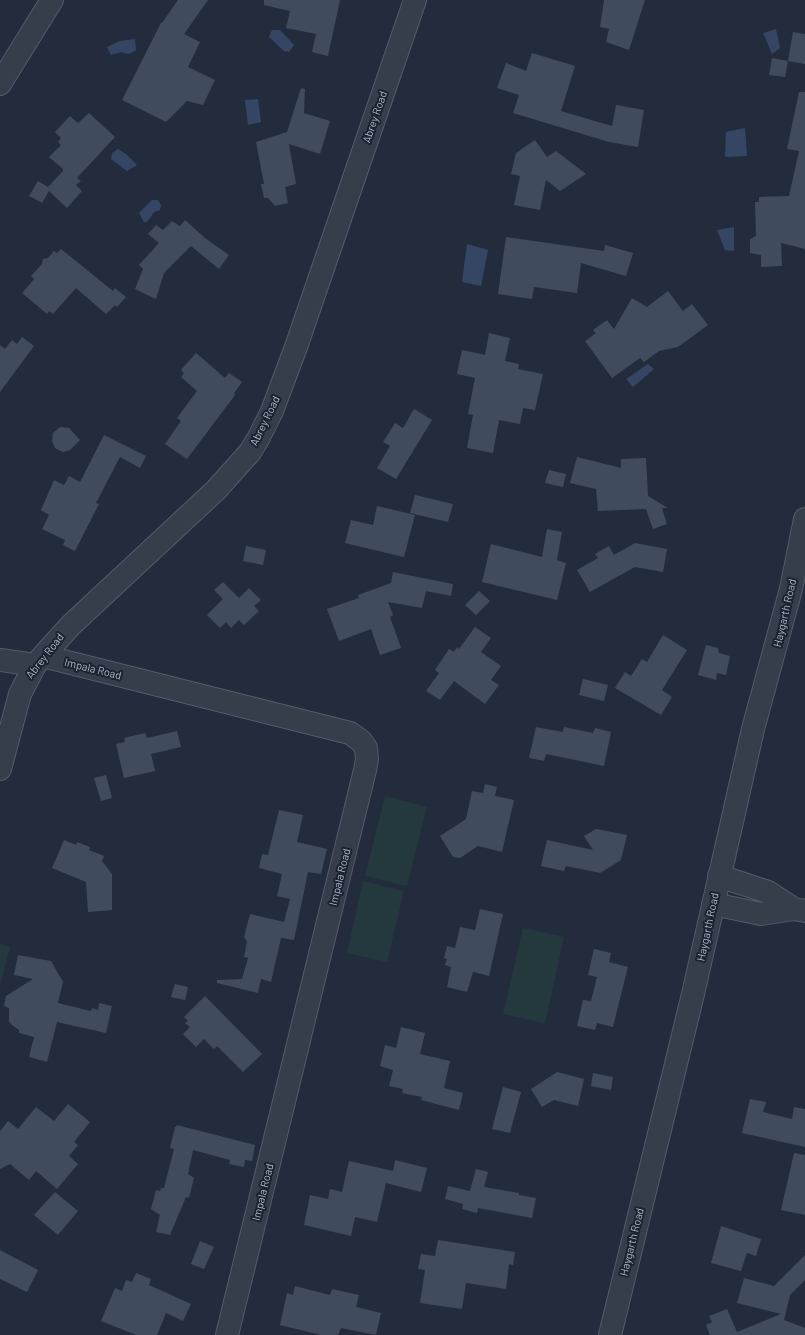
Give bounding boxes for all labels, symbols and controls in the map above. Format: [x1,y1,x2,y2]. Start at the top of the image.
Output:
street label: Abrey Road [360,89,390,145]
street label: Abrey Road [247,394,283,448]
street label: Haygarth Road [771,578,799,648]
street label: Abrey Road [23,631,67,681]
street label: Impala Road [63,656,123,682]
street label: Impala Road [327,847,353,907]
street label: Haygarth Road [694,892,722,962]
street label: Impala Road [250,1162,276,1222]
street label: Haygarth Road [617,1207,647,1277]

